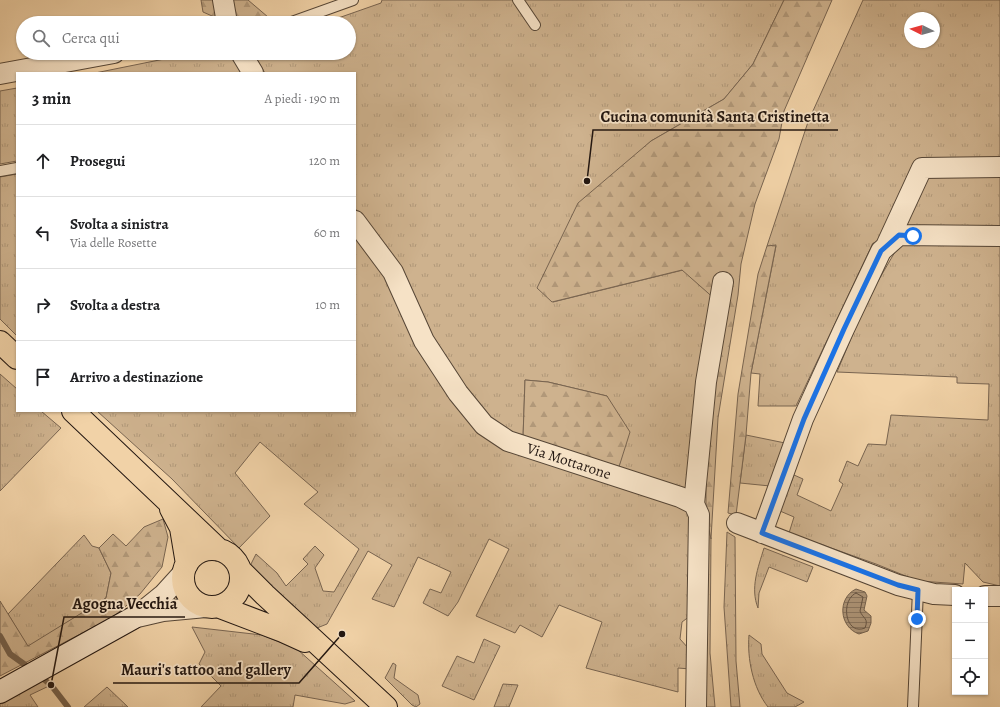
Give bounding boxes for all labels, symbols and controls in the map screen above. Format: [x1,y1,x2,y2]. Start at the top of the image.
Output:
north arrow [904,12,940,48]
search box [16,16,356,60]
icon: search [30,27,52,49]
text: Cerca qui [62,28,120,48]
text: 3 min [32,87,71,110]
text: A piedi · 190 m [264,90,340,107]
callout: Cucina comunità Santa Cristinetta [593,102,838,130]
text: Cucina comunità Santa Cristinetta [600,106,830,128]
icon: ahead [32,150,54,172]
text: Prosegui [70,151,126,171]
text: 120 m [309,152,340,169]
text: Svolta a sinistra [70,214,169,234]
icon: left [32,222,54,244]
text: 60 m [314,224,340,241]
route start [904,227,922,245]
text: Via delle Rosette [70,234,157,251]
icon: right [32,294,54,316]
text: Svolta a destra [70,295,160,315]
text: 10 m [315,296,340,313]
icon: arrive [32,366,54,388]
text: Arrivo a destinazione [70,367,203,387]
street label: Via Mottarone [523,438,614,484]
map controls [952,587,988,695]
button: + [952,587,988,623]
callout: Agogna Vecchia [64,589,185,617]
text: Agogna Vecchia [72,593,178,615]
route end [908,610,926,628]
button: − [952,623,988,659]
callout: Mauri's tattoo and gallery [113,655,299,683]
text: Mauri's tattoo and gallery [121,659,292,681]
button: locate [952,659,988,695]

